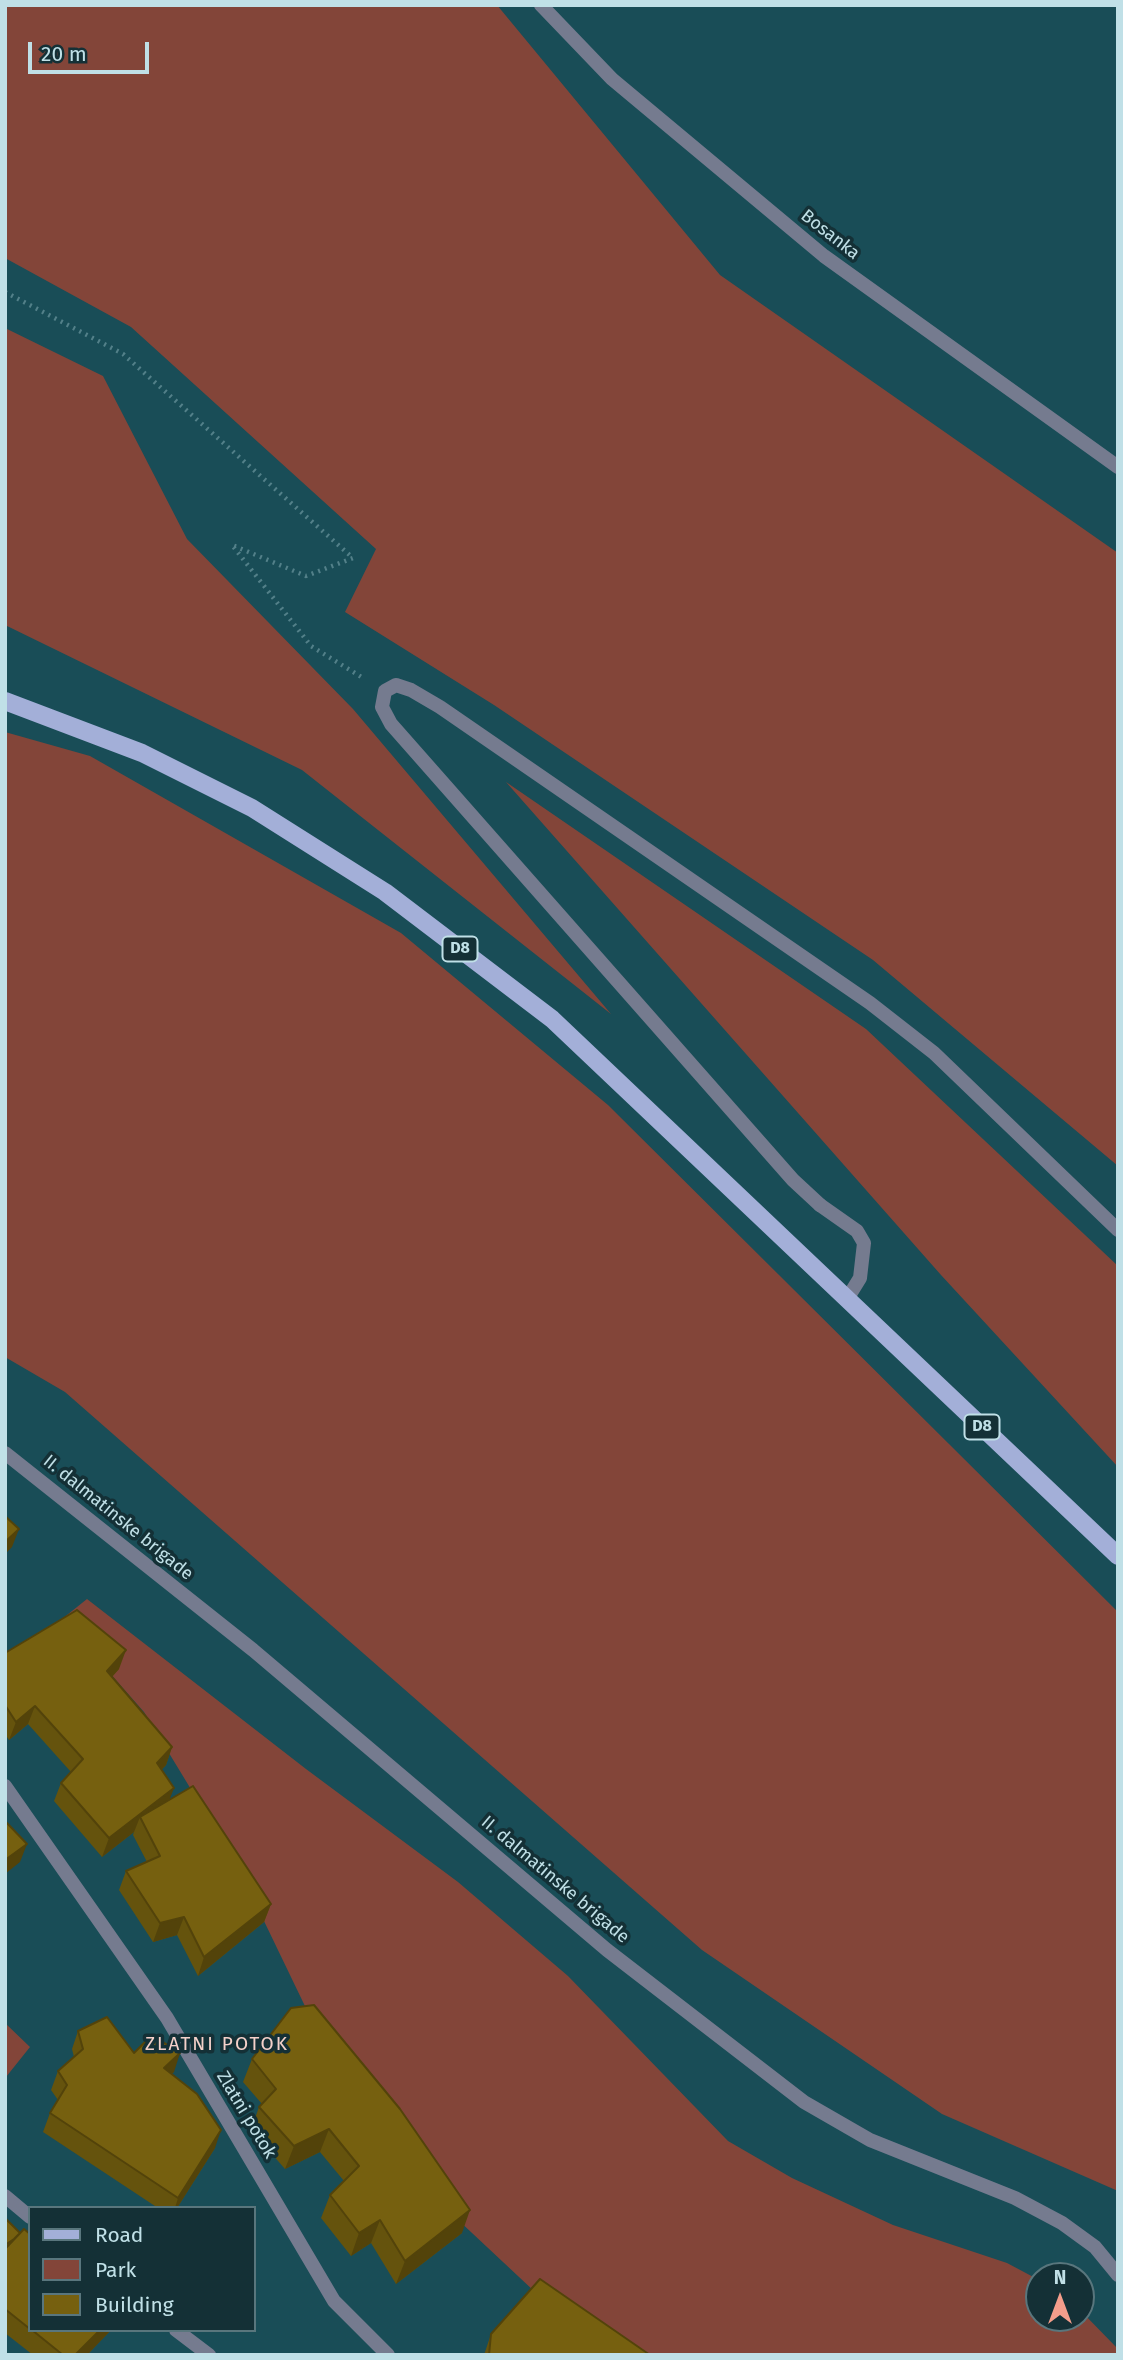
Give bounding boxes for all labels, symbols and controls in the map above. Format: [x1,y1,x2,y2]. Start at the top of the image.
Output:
scale bar [32,28,152,72]
text: 20 m [41,41,87,67]
street label: Bosanka [796,205,864,265]
road number: D8 [442,937,477,962]
road number: D8 [964,1414,1000,1440]
street label: II. dalmatinske brigade [39,1451,197,1585]
street label: II. dalmatinske brigade [476,1812,634,1948]
district label: ZLATNI POTOK [147,2034,287,2056]
street label: Zlatni potok [211,2067,281,2163]
legend [28,2206,256,2332]
text: Road [95,2222,143,2248]
text: Park [95,2257,136,2283]
north arrow [1025,2262,1095,2332]
text: N [1054,2266,1066,2289]
text: Building [95,2292,174,2318]

